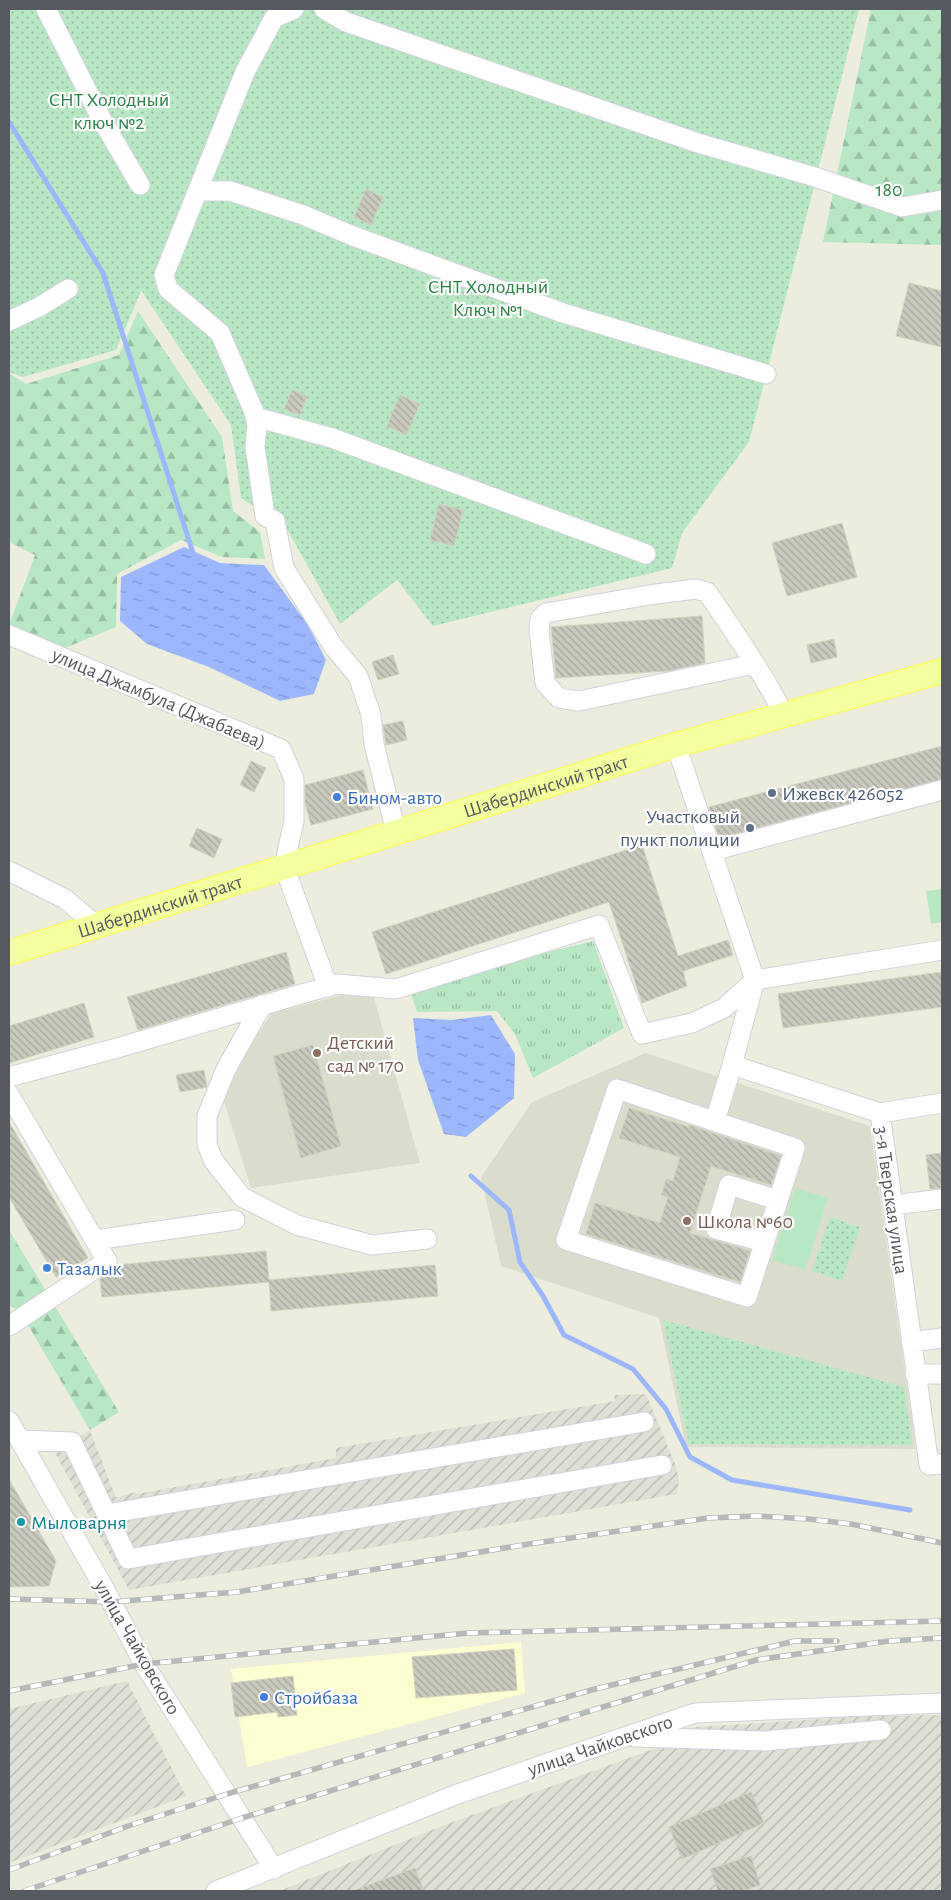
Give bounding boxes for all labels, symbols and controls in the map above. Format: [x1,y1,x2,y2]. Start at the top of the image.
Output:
park label: СНТ Холодный ключ №2 [49,90,169,133]
park label: 180 [876,180,902,200]
park label: СНТ Холодный Ключ №1 [428,277,548,320]
street label: улица Джамбула (Джабаева) [48,644,268,753]
street label: Шабердинский тракт [461,751,631,822]
place label: Ижевск 426052 [782,784,904,804]
marker: Ижевск 426052 [766,787,778,799]
place label: Бином-авто [347,788,442,808]
marker: Бином-авто [331,791,343,803]
place label: Участковый пункт полиции [620,807,740,850]
marker: Участковый пункт полиции [744,822,756,834]
street label: Шабердинский тракт [75,872,246,942]
place label: Детский сад № 170 [327,1033,404,1076]
marker: Детский сад № 170 [311,1047,323,1059]
street label: 3-я Тверская улица [871,1125,911,1276]
place label: Школа №60 [697,1212,793,1232]
marker: Школа №60 [681,1215,693,1227]
place label: Тазалык [57,1259,122,1279]
marker: Тазалык [41,1262,53,1274]
place label: Мыловарня [31,1513,127,1533]
marker: Мыловарня [15,1516,27,1528]
street label: улица Чайковского [90,1576,184,1718]
place label: Стройбаза [274,1688,358,1708]
marker: Стройбаза [258,1691,270,1703]
street label: улица Чайковского [524,1712,675,1780]

